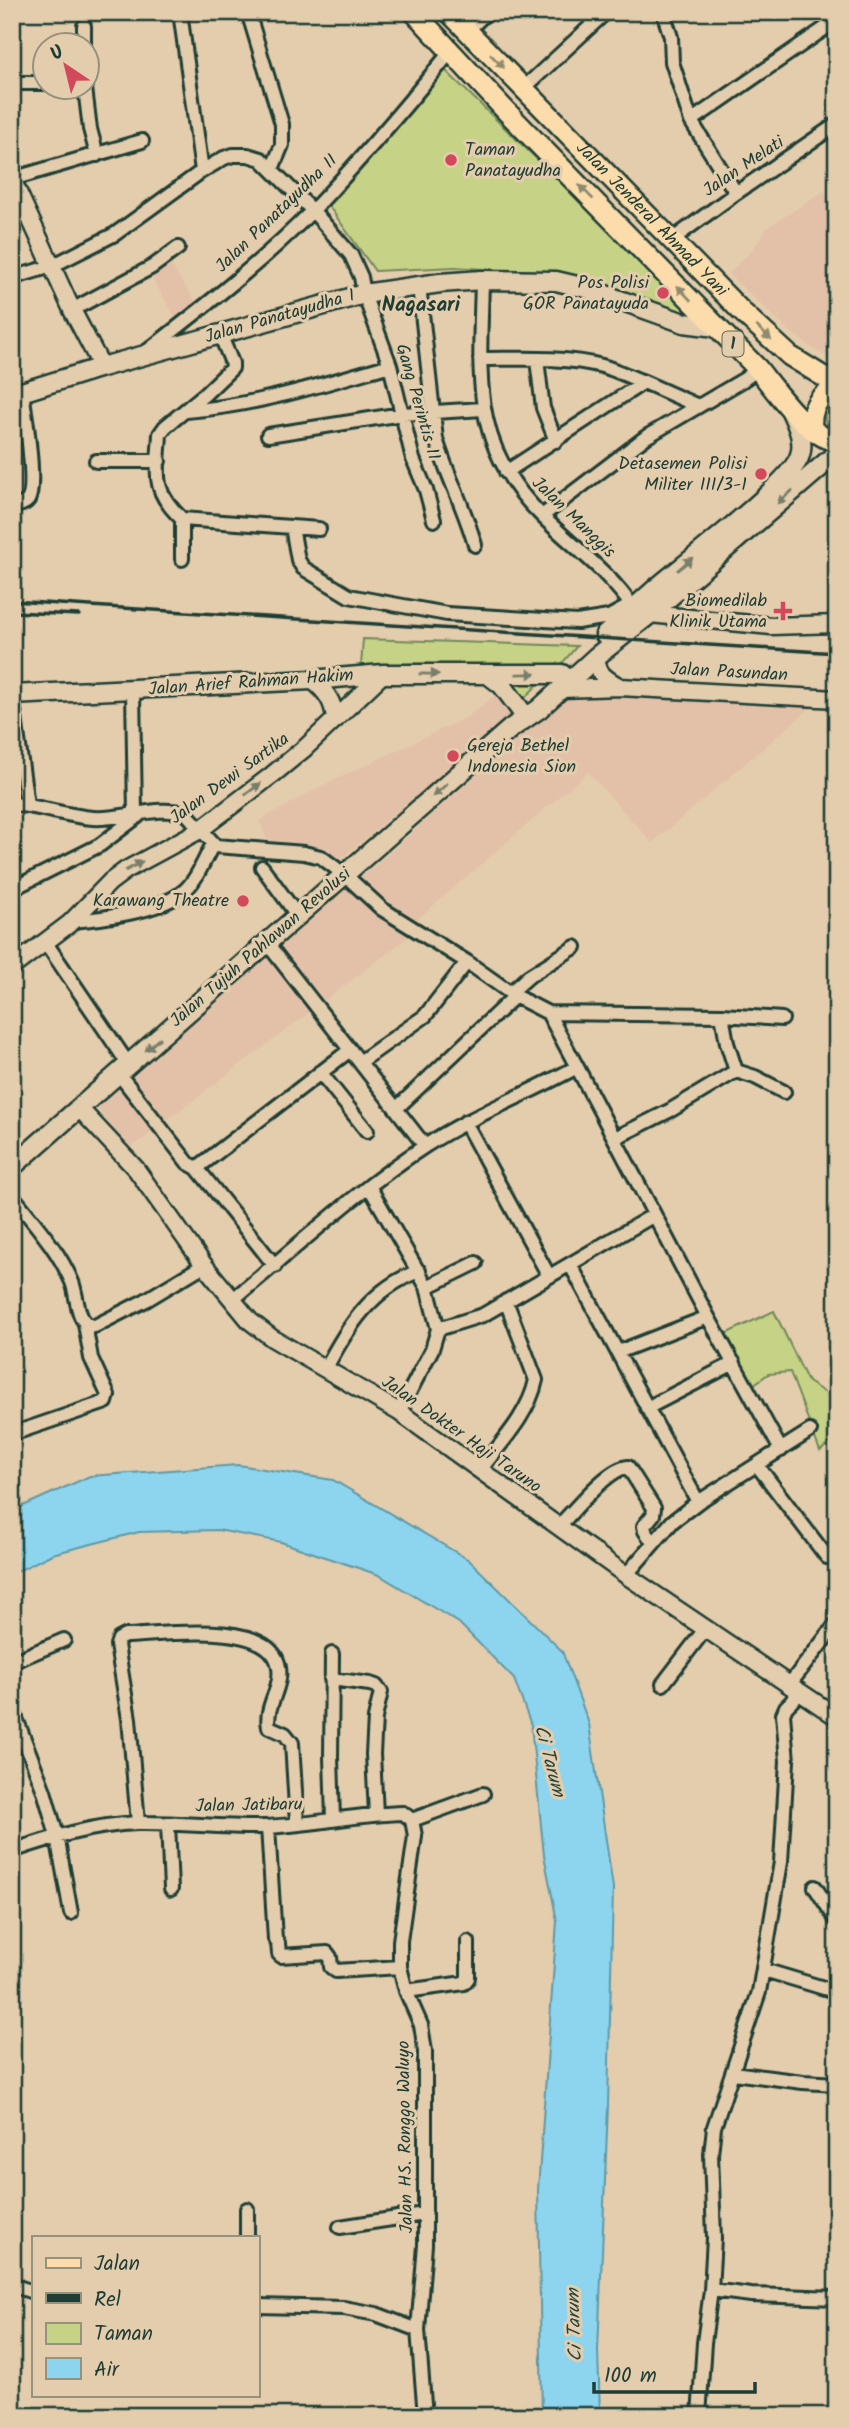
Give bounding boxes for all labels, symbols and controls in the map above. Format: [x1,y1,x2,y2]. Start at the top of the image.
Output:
north arrow [32,32,102,102]
text: U [44,38,71,69]
one-way arrow [488,52,504,69]
street label: Jalan Melati [697,129,791,205]
street label: Jalan Jenderal Ahmad Yani [569,135,735,305]
place label: Taman Panatayudha [465,136,561,186]
street label: Jalan Panatayudha II [209,148,345,280]
marker: Taman Panatayudha [443,152,459,168]
one-way arrow [578,184,595,200]
place label: Pos Polisi GOR Panatayuda [523,269,650,319]
street label: Jalan Panatayudha I [201,282,359,352]
marker: Pos Polisi GOR Panatayuda [655,285,671,301]
one-way arrow [676,285,692,302]
district label: Nagasari [382,289,461,322]
one-way arrow [755,325,773,341]
road number: 1 [722,332,744,356]
street label: Gang Perintis II [387,340,447,464]
place label: Detasemen Polisi Militer III/3-1 [618,450,748,500]
marker: Detasemen Polisi Militer III/3-1 [753,466,769,482]
street label: Jalan Manggis [524,470,622,566]
one-way arrow [776,489,794,505]
one-way arrow [676,556,694,572]
place label: Biomedilab Klinik Utama [669,587,768,637]
marker: Biomedilab Klinik Utama [773,601,793,621]
street label: Jalan Pasundan [669,655,789,691]
street label: Jalan Arief Rahman Hakim [147,661,355,705]
one-way arrow [515,668,537,680]
one-way arrow [419,669,441,680]
street label: Jalan Dewi Sartika [164,726,296,832]
place label: Gereja Bethel Indonesia Sion [467,732,576,782]
marker: Gereja Bethel Indonesia Sion [445,748,461,764]
one-way arrow [244,782,262,796]
one-way arrow [431,782,449,798]
one-way arrow [124,860,144,872]
street label: Jalan Tujuh Pahlawan Revolusi [164,860,359,1035]
place label: Karawang Theatre [93,887,229,916]
marker: Karawang Theatre [235,893,251,909]
one-way arrow [144,1036,161,1051]
street label: Jalan Dokter Haji Taruno [375,1369,547,1501]
water label: Ci Tarum [525,1722,573,1802]
street label: Jalan Jatibaru [195,1791,303,1821]
street label: Jalan HS. Ronggo Waluyo [390,2040,422,2234]
legend [32,2236,259,2396]
text: Jalan [94,2248,140,2281]
text: Rel [94,2284,121,2317]
water label: Ci Tarum [559,2286,591,2362]
text: Taman [94,2318,153,2351]
scale bar [594,2351,754,2395]
text: Air [94,2354,120,2387]
text: 100 m [604,2360,657,2393]

